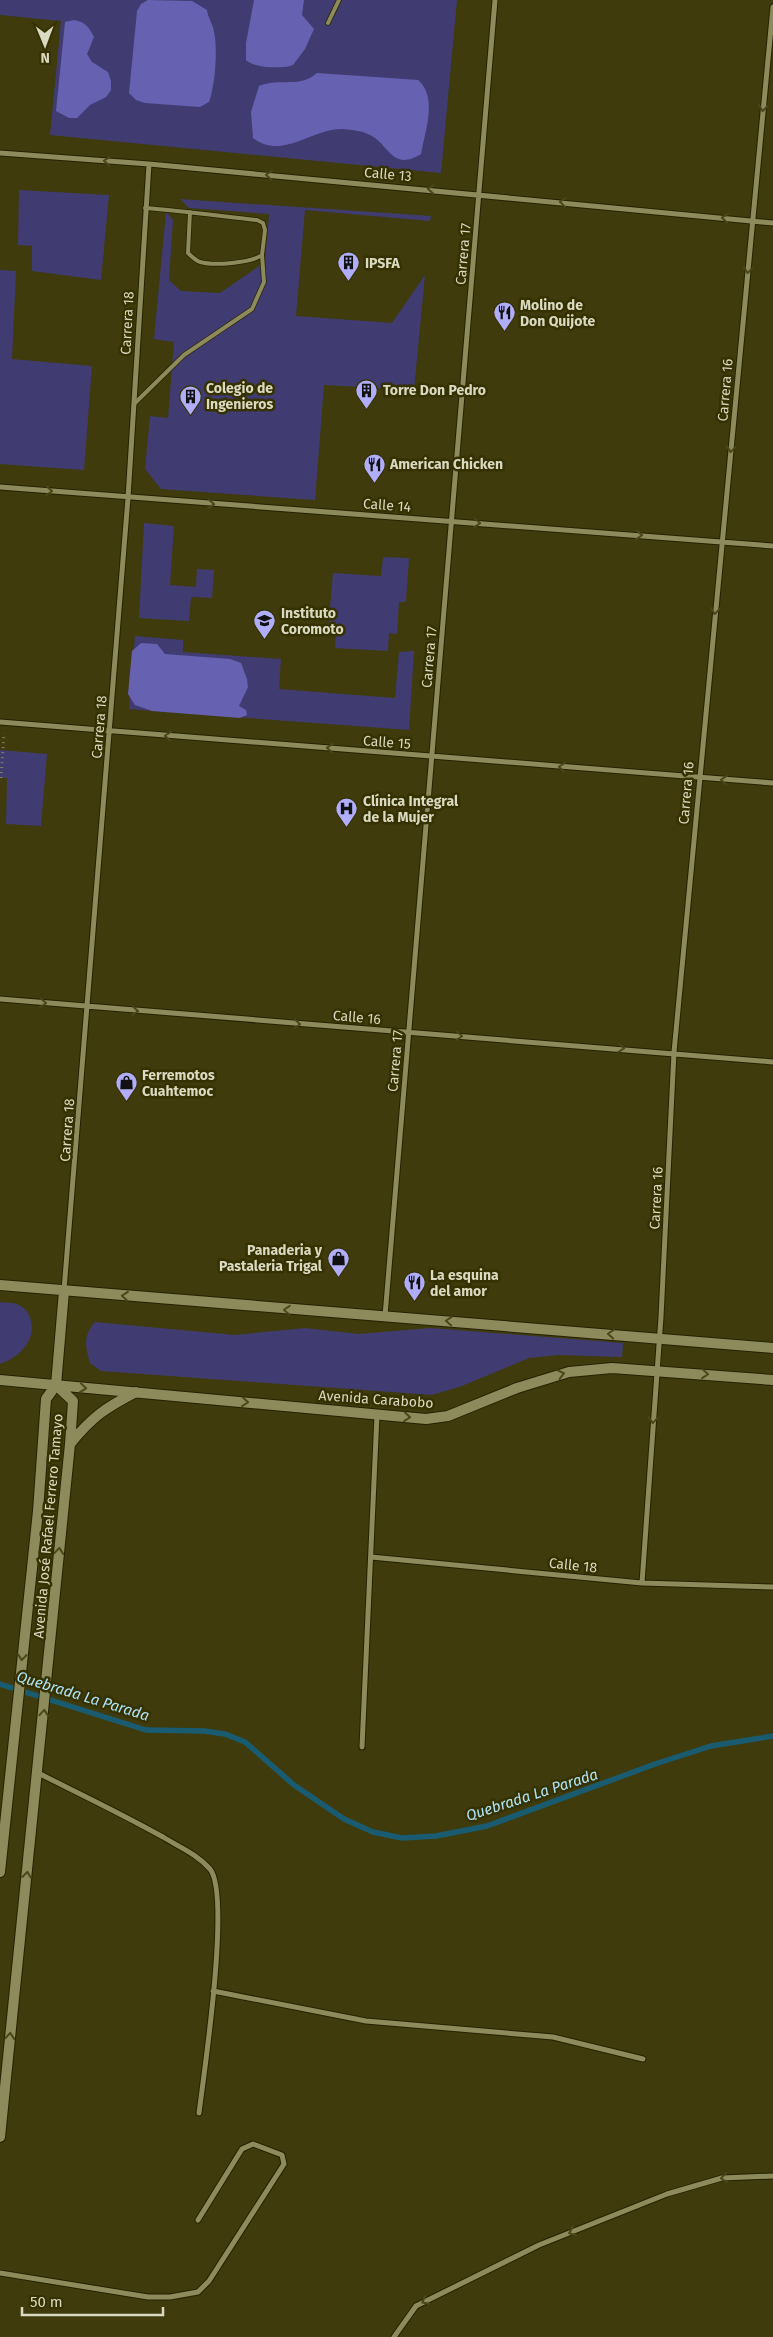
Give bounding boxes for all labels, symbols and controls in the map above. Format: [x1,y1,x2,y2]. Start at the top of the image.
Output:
north arrow [20,20,70,70]
text: N [40,49,50,66]
one-way arrow [758,104,769,112]
one-way arrow [103,156,111,167]
street label: Calle 13 [363,164,412,185]
one-way arrow [265,170,273,181]
one-way arrow [427,184,435,195]
one-way arrow [559,197,567,208]
one-way arrow [720,213,728,224]
street label: Carrera 17 [452,222,475,286]
building icon: IPSFA [337,251,361,282]
place label: IPSFA [365,255,400,272]
one-way arrow [742,266,753,274]
street label: Carrera 18 [117,291,138,355]
place label: Molino de Don Quijote [520,297,596,330]
restaurant icon: Molino de Don Quijote [492,301,516,332]
street label: Carrera 16 [714,358,737,422]
building icon: Torre Don Pedro [355,378,379,409]
place label: Colegio de Ingenieros [206,380,273,413]
place label: Torre Don Pedro [383,382,486,399]
building icon: Colegio de Ingenieros [178,384,202,415]
one-way arrow [726,445,737,453]
restaurant icon: American Chicken [362,452,386,483]
place label: American Chicken [389,456,503,473]
one-way arrow [45,486,53,497]
street label: Calle 14 [362,495,412,516]
one-way arrow [207,499,215,510]
one-way arrow [474,517,482,528]
one-way arrow [636,530,644,541]
place label: Instituto Coromoto [281,605,344,638]
one-way arrow [710,607,721,615]
school or university icon: Instituto Coromoto [253,609,277,640]
street label: Carrera 17 [418,625,441,689]
street label: Carrera 18 [88,694,111,759]
one-way arrow [164,731,172,742]
street label: Calle 15 [363,732,411,753]
one-way arrow [326,743,334,754]
street label: Carrera 16 [675,761,698,825]
one-way arrow [558,762,566,773]
one-way arrow [720,774,728,785]
place label: Clínica Integral de la Mujer [363,793,459,826]
hospital icon: Clínica Integral de la Mujer [335,797,359,828]
one-way arrow [39,997,47,1008]
one-way arrow [131,1005,139,1016]
street label: Calle 16 [332,1007,382,1028]
one-way arrow [293,1018,301,1029]
street label: Carrera 17 [384,1029,407,1093]
one-way arrow [455,1030,463,1041]
one-way arrow [617,1042,625,1053]
place label: Ferremotos Cuahtemoc [142,1067,215,1100]
shop icon: Ferremotos Cuahtemoc [114,1071,138,1102]
street label: Carrera 18 [57,1098,78,1162]
street label: Carrera 16 [646,1166,667,1230]
place label: Panaderia y Pastaleria Trigal [219,1242,323,1275]
shop icon: Panaderia y Pastaleria Trigal [326,1246,350,1277]
place label: La esquina del amor [430,1267,499,1300]
restaurant icon: La esquina del amor [402,1271,426,1302]
one-way arrow [120,1291,128,1302]
one-way arrow [282,1304,290,1315]
one-way arrow [444,1316,452,1327]
one-way arrow [606,1329,614,1340]
one-way arrow [557,1369,566,1380]
one-way arrow [702,1369,710,1380]
one-way arrow [80,1382,88,1393]
street label: Avenida Carabobo [318,1387,434,1412]
one-way arrow [241,1396,249,1407]
one-way arrow [403,1412,411,1423]
street label: Avenida José Rafael Ferrero Tamayo [30,1413,67,1639]
one-way arrow [648,1416,659,1424]
one-way arrow [53,1547,64,1555]
street label: Calle 18 [548,1555,598,1577]
one-way arrow [17,1653,28,1661]
water label: Quebrada La Parada [15,1667,151,1725]
one-way arrow [38,1709,49,1717]
water label: Quebrada La Parada [464,1765,600,1825]
one-way arrow [21,1870,32,1878]
one-way arrow [4,2032,15,2040]
one-way arrow [720,2172,728,2183]
one-way arrow [568,2226,576,2236]
scale bar [22,2284,164,2316]
text: 50 m [30,2293,63,2311]
one-way arrow [421,2295,430,2305]

